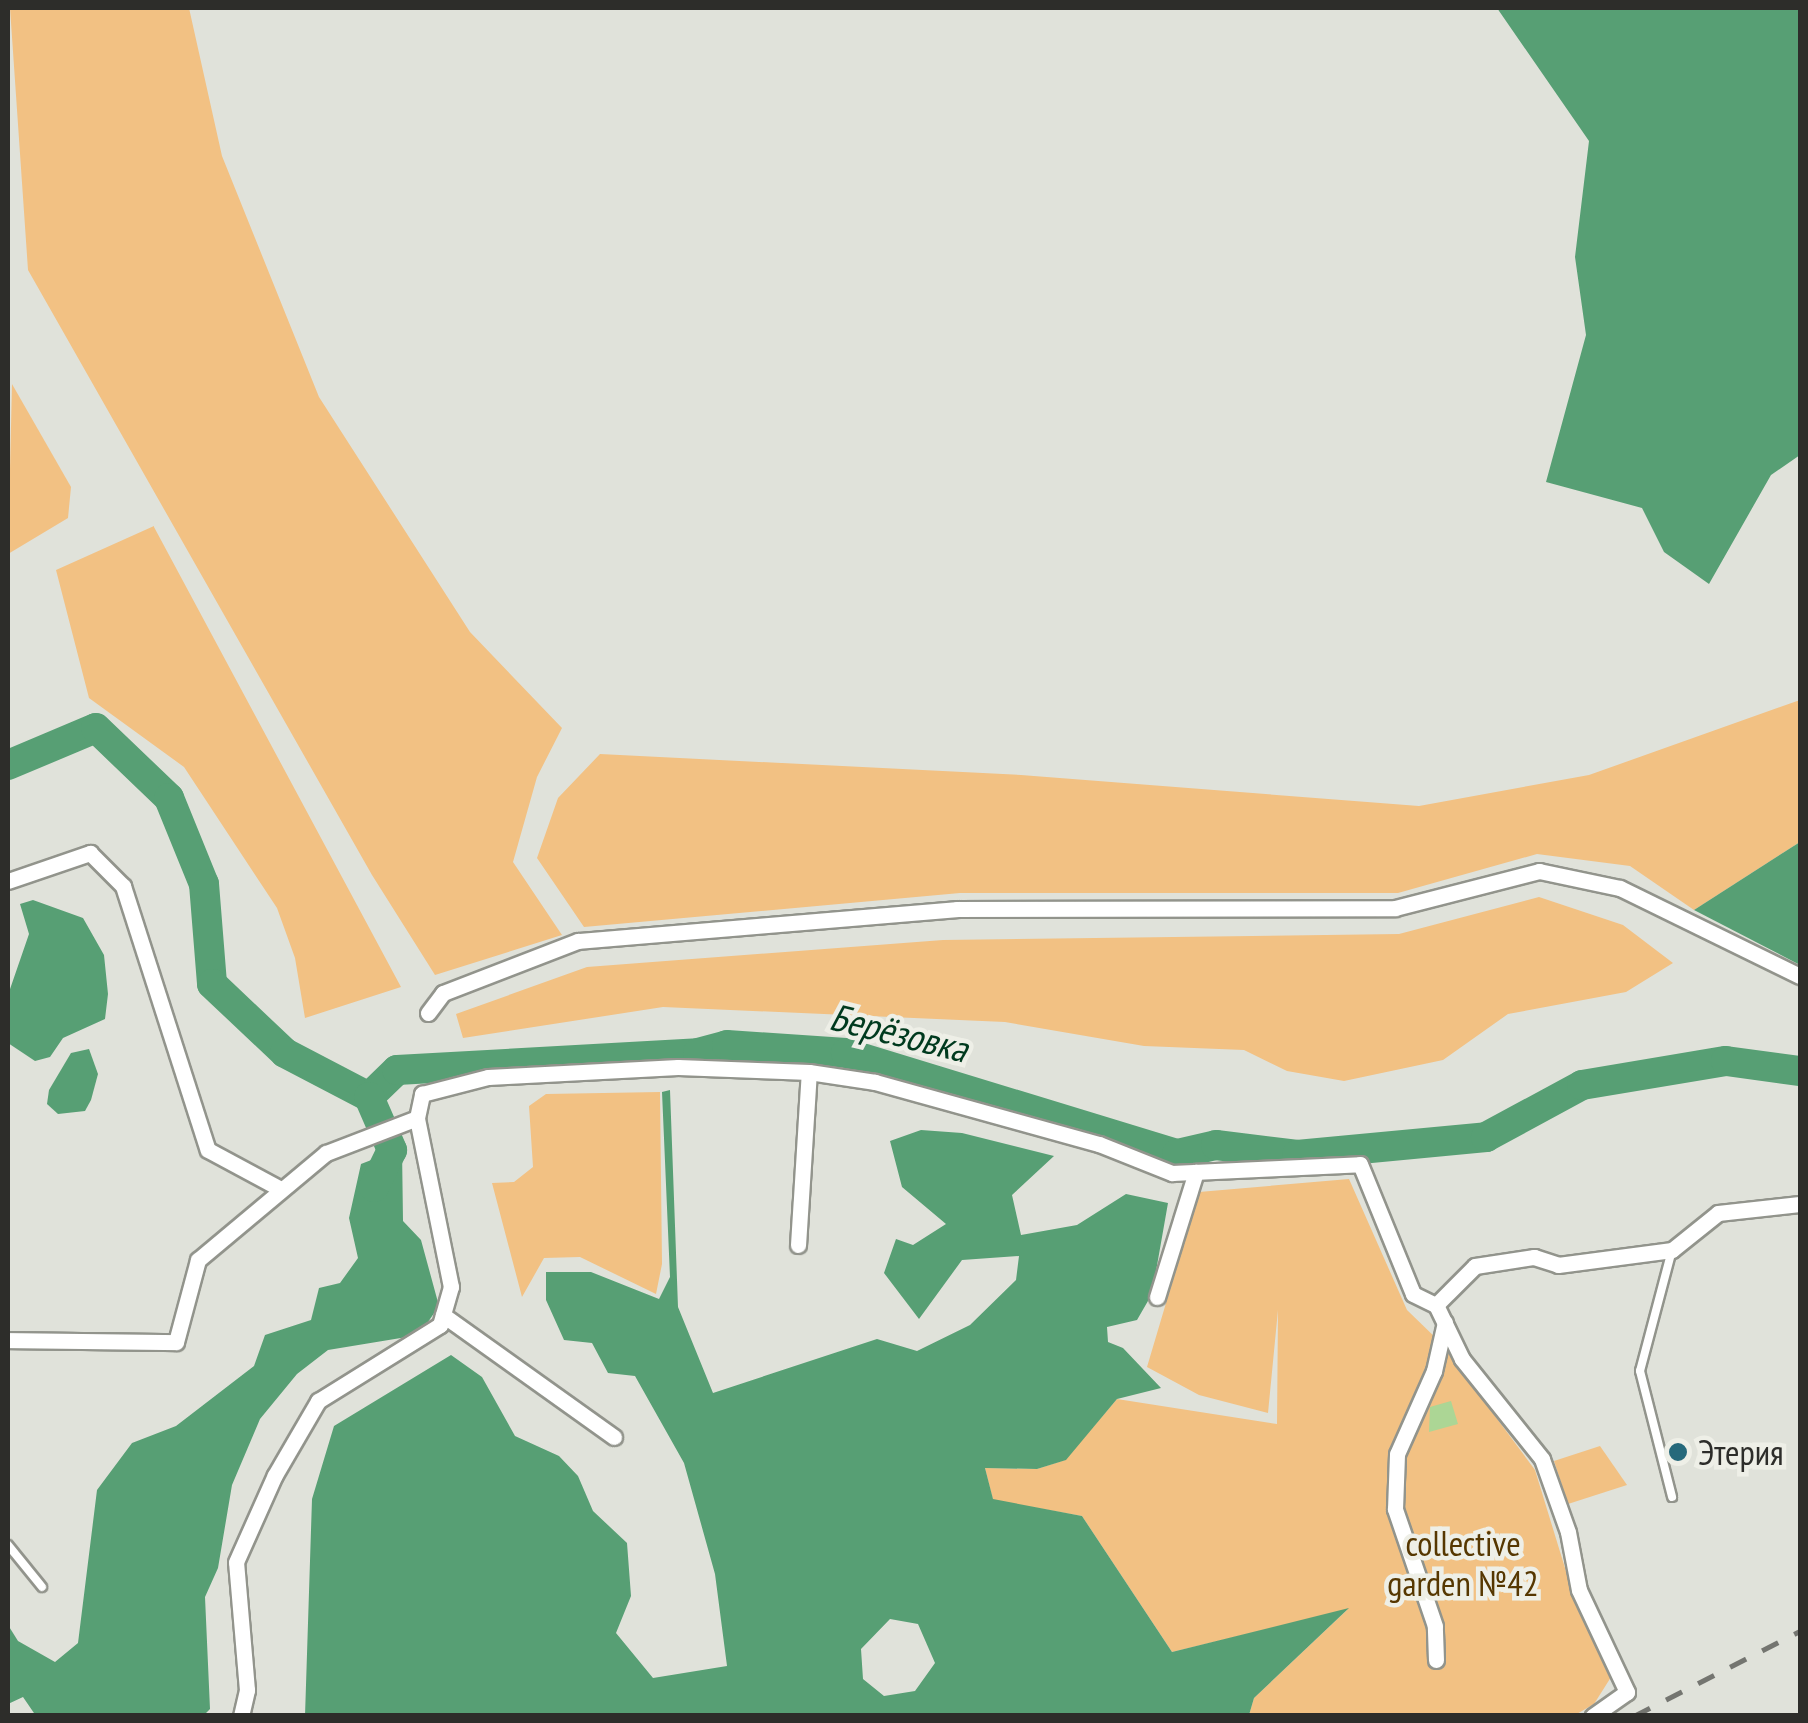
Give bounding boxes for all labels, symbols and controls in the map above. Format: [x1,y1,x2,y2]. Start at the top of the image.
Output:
water label: Берёзовка [826,993,972,1071]
place label: Этерия [1698,1431,1784,1473]
marker: Этерия [1667,1441,1689,1463]
park label: collective garden №42 [1387,1522,1539,1604]

